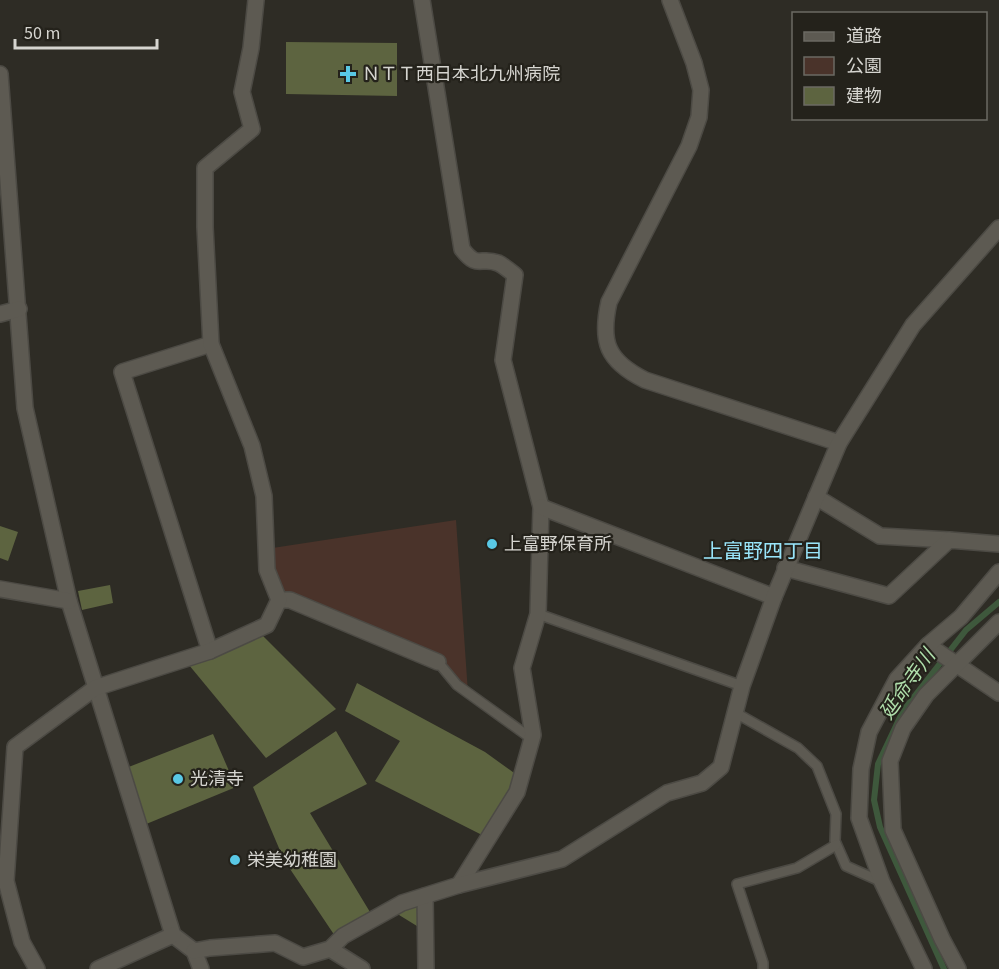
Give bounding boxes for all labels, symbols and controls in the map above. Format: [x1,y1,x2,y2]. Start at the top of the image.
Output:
scale bar [15,12,158,50]
legend [792,12,987,120]
text: 50 m [24,21,60,46]
text: 道路 [846,24,882,49]
text: 公園 [846,54,882,79]
place label: ＮＴＴ西日本北九州病院 [362,62,560,87]
marker: ＮＴＴ西日本北九州病院 [339,65,357,83]
text: 建物 [846,84,882,109]
place label: 上富野保育所 [504,532,612,557]
marker: 上富野保育所 [485,537,499,551]
district label: 上富野四丁目 [703,538,823,566]
water label: 延命寺川 [873,642,943,725]
place label: 光清寺 [190,767,244,792]
marker: 光清寺 [171,772,185,786]
place label: 栄美幼稚園 [247,848,337,873]
marker: 栄美幼稚園 [228,853,242,867]

